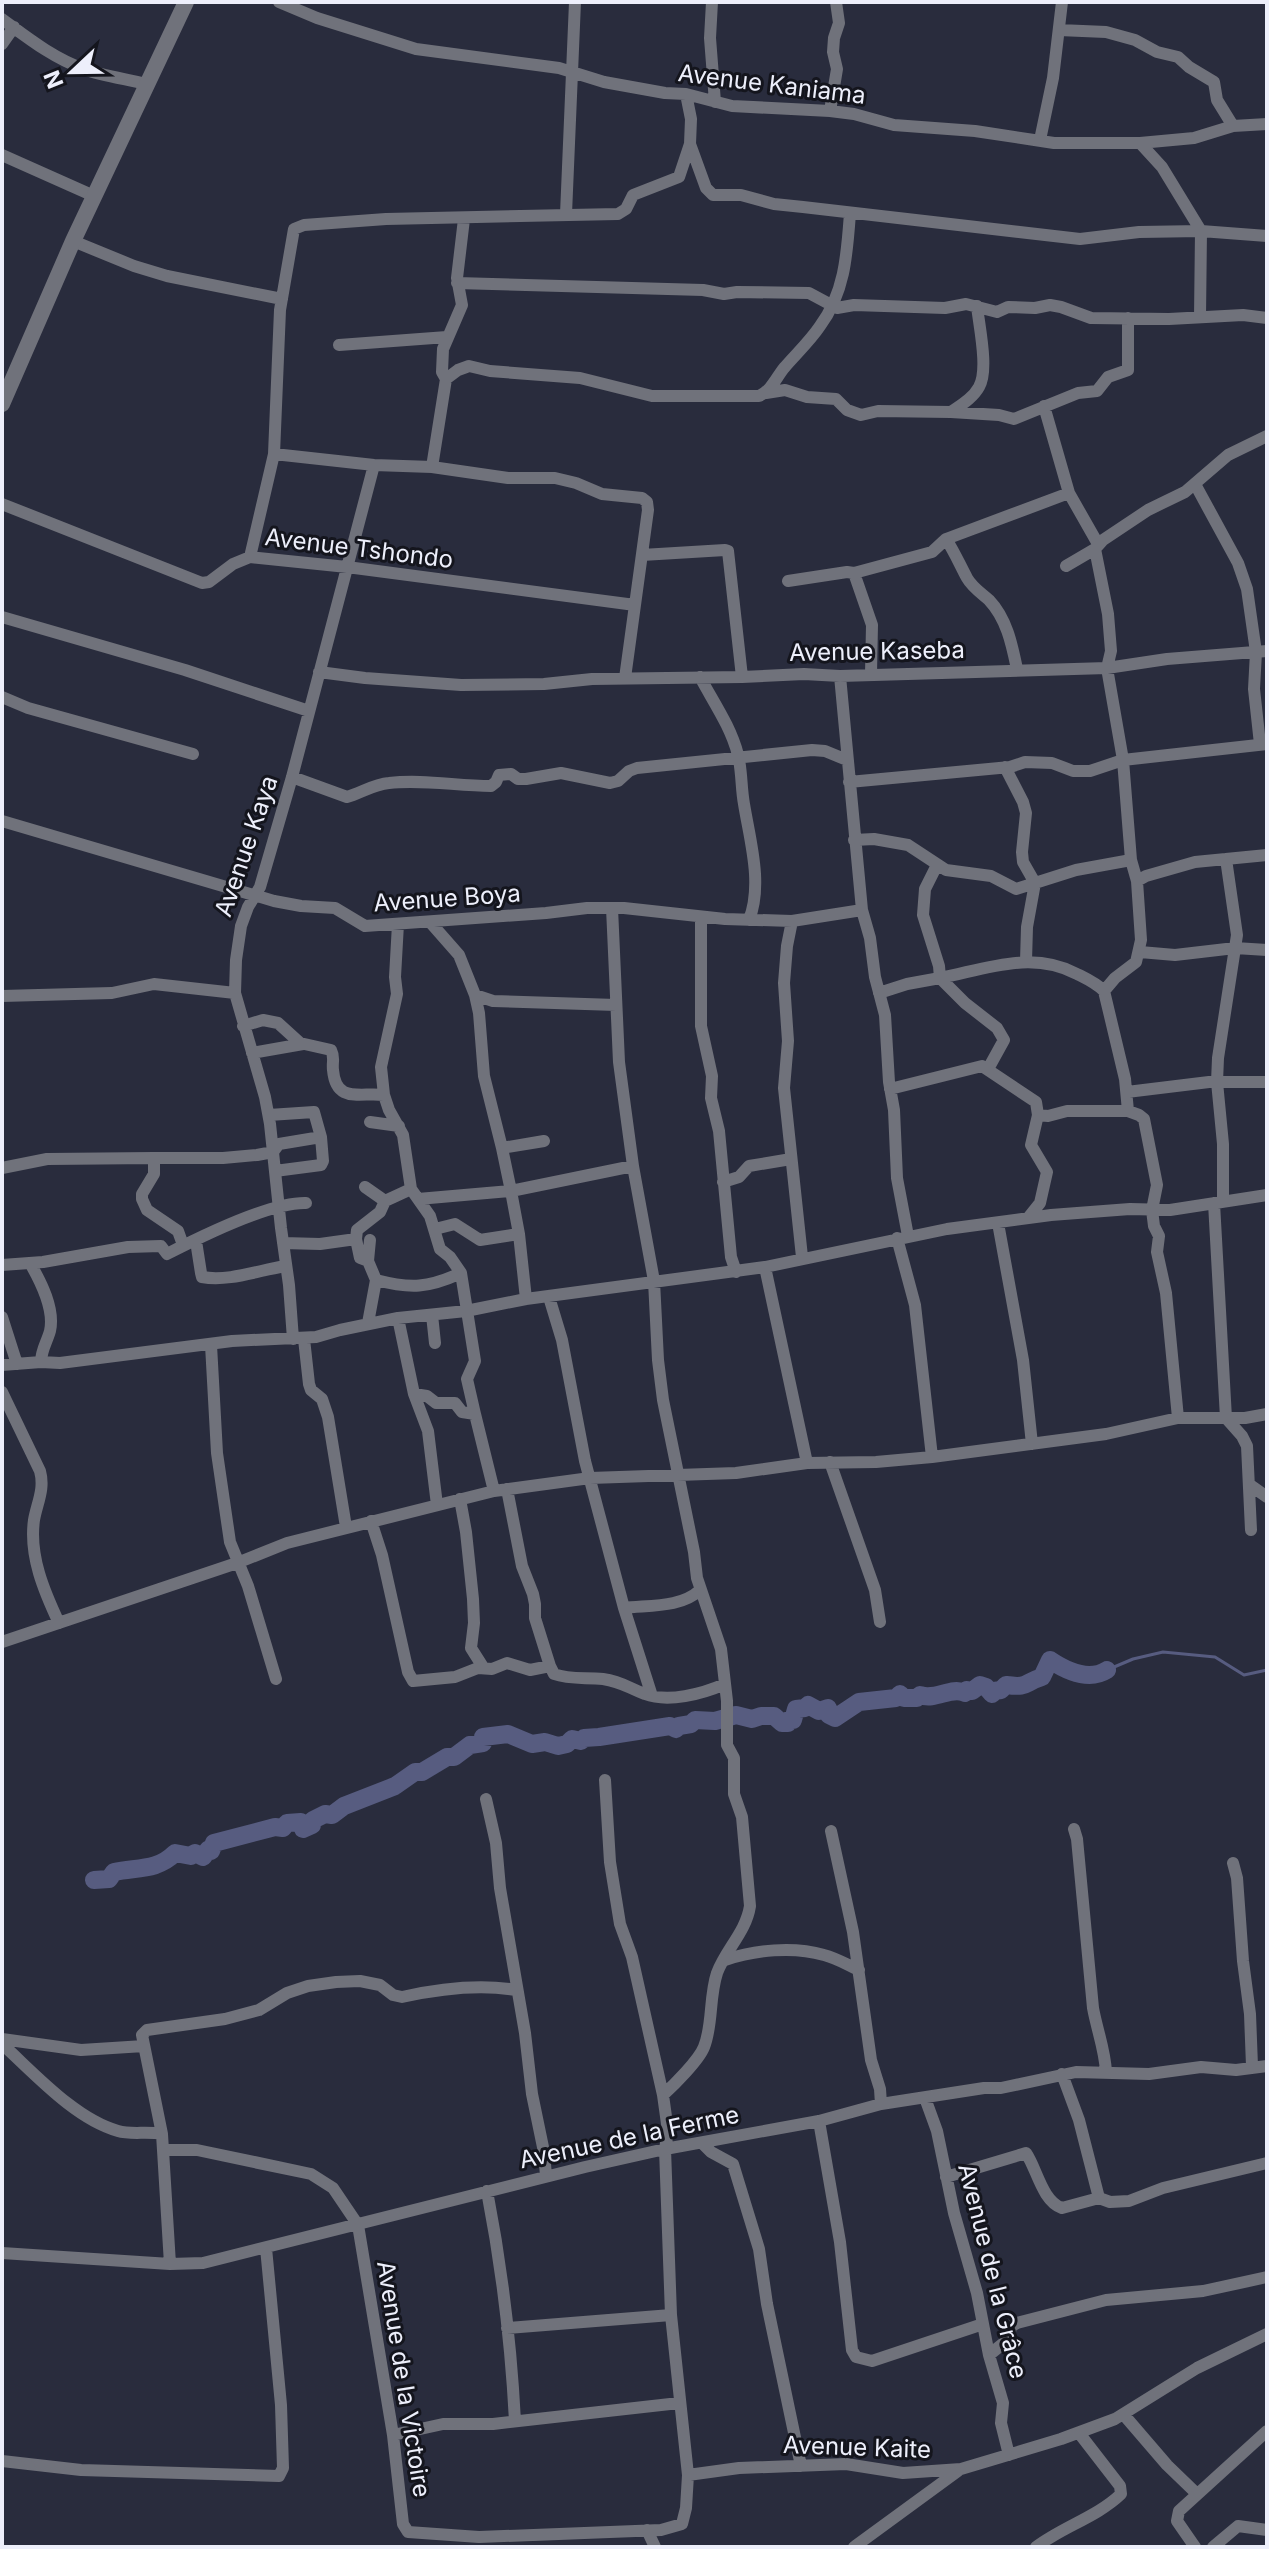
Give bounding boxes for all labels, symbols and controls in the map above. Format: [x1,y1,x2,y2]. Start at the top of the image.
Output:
north arrow [32,32,112,112]
street label: Avenue Kaniama [677,58,867,110]
text: N [38,67,69,92]
street label: Avenue Tshondo [263,522,455,574]
street label: Avenue Kaseba [789,635,965,667]
street label: Avenue Kaya [208,772,284,920]
street label: Avenue Boya [372,878,522,918]
street label: Avenue de la Ferme [516,2100,742,2174]
street label: Avenue de la Grâce [952,2160,1034,2382]
street label: Avenue de la Victoire [371,2259,437,2499]
street label: Avenue Kaite [782,2430,932,2464]

